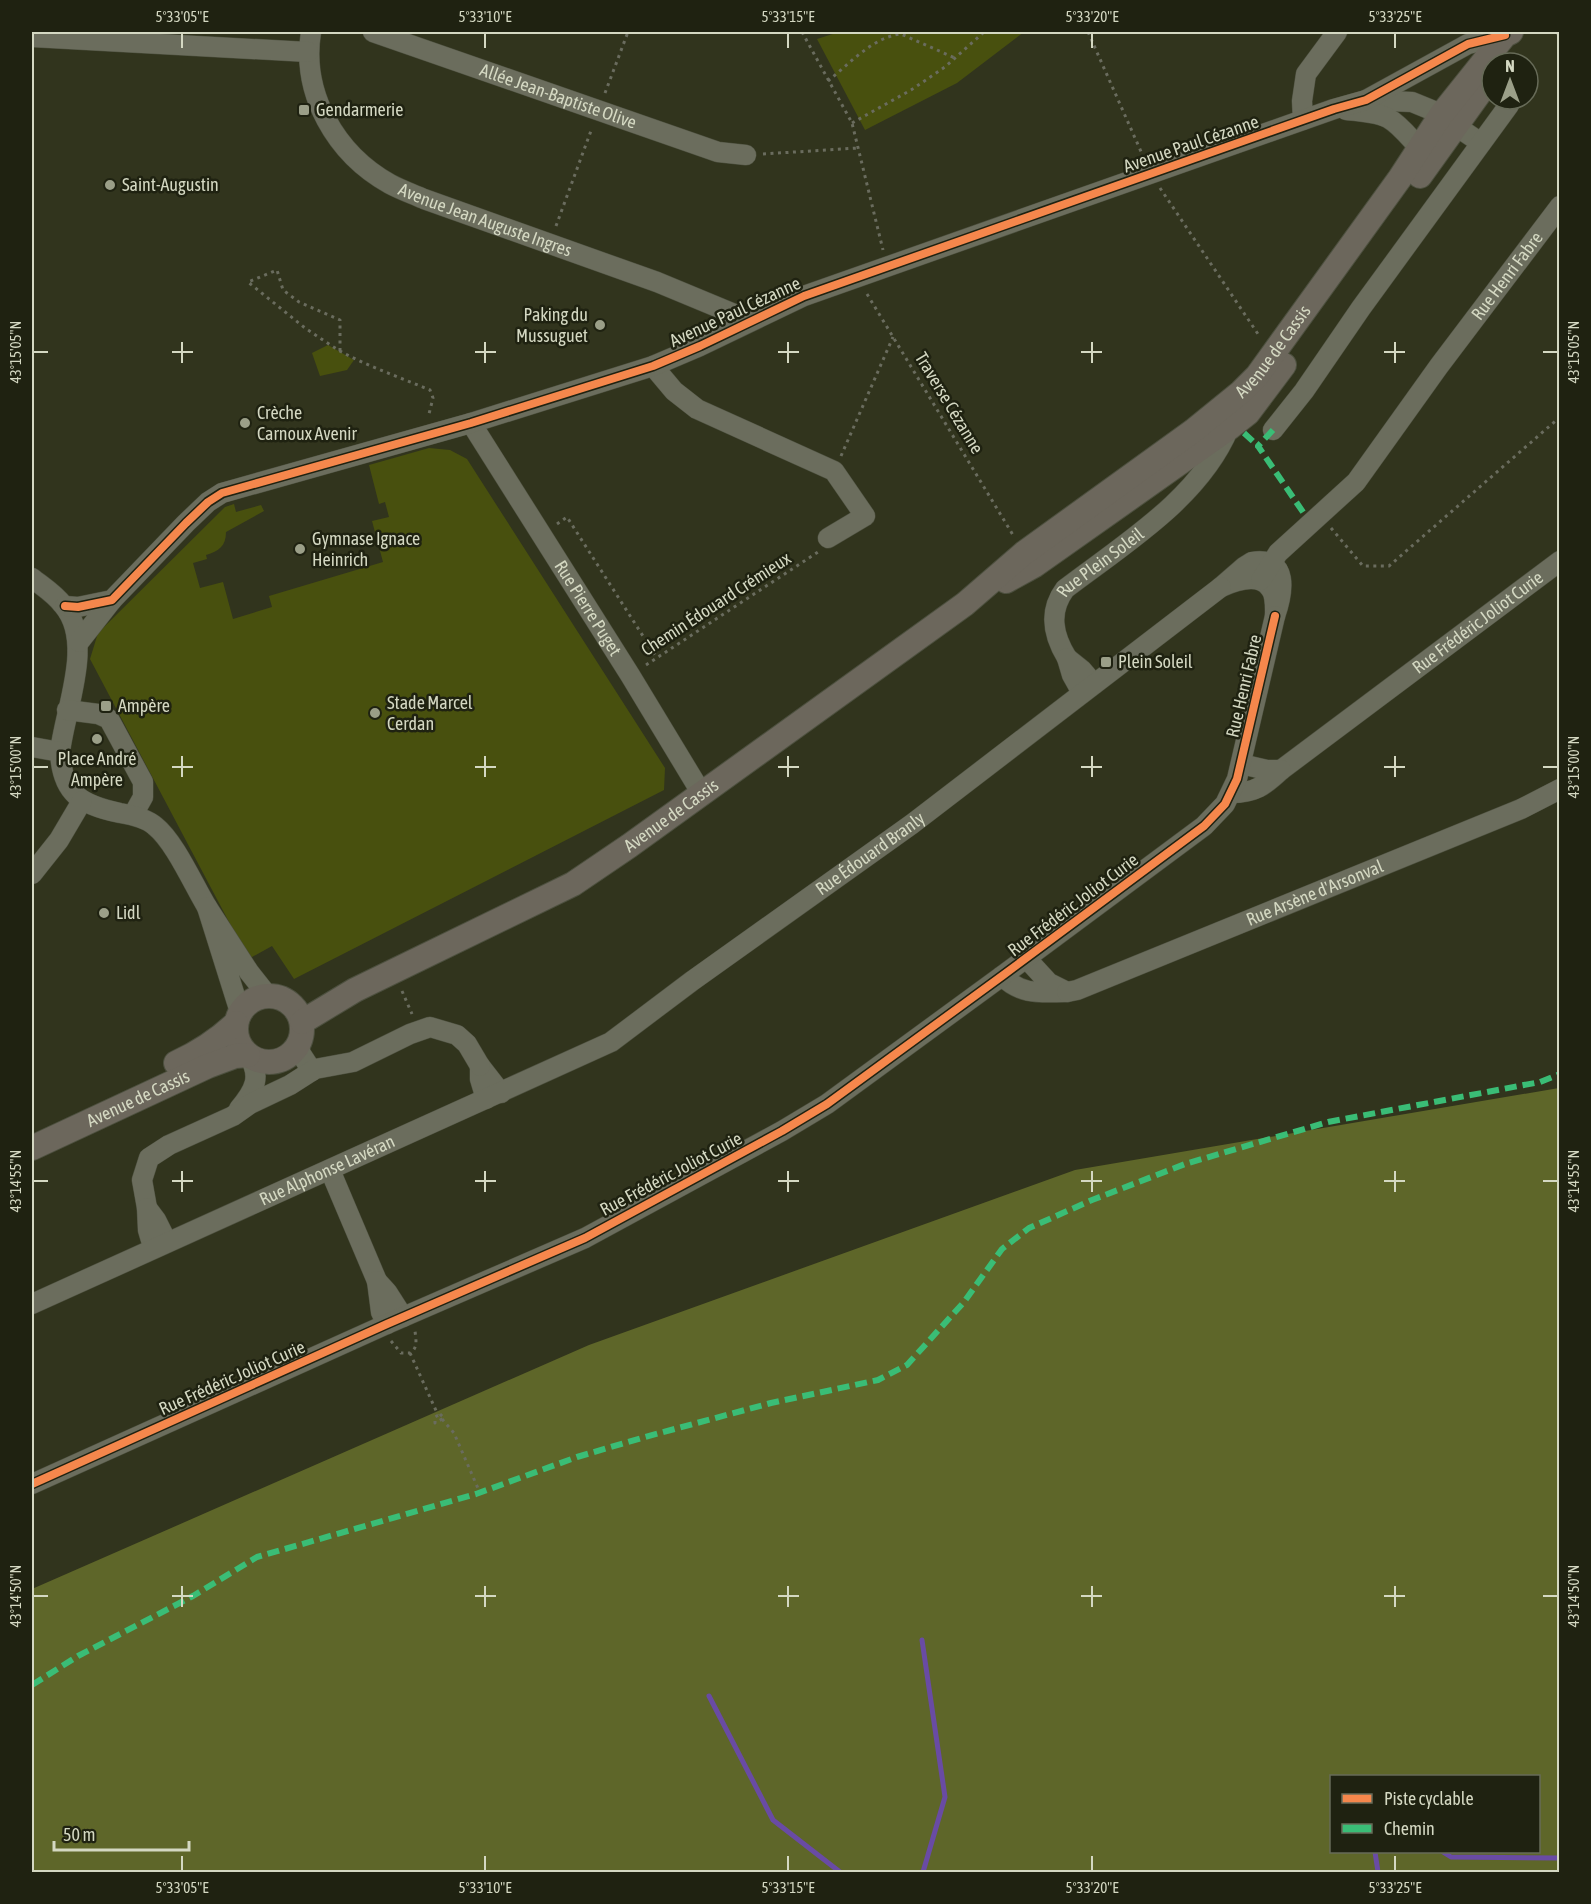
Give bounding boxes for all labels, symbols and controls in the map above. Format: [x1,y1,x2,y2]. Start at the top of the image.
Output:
text: 5°33'05"E [155,8,209,25]
text: 5°33'10"E [458,8,512,25]
text: 5°33'15"E [761,8,815,25]
text: 5°33'20"E [1065,8,1119,25]
text: 5°33'25"E [1368,8,1422,25]
north arrow [1480,51,1540,111]
text: N [1505,57,1515,75]
street label: Allée Jean-Baptiste Olive [477,59,639,133]
place label: Gendarmerie [316,99,403,120]
marker: Gendarmerie [297,103,311,117]
street label: Avenue Paul Cézanne [1120,111,1261,177]
place label: Saint-Augustin [122,174,219,195]
marker: Saint-Augustin [103,178,117,192]
street label: Avenue Jean Auguste Ingres [395,178,575,261]
street label: Rue Henri Fabre [1467,227,1547,324]
street label: Avenue Paul Cézanne [666,272,803,351]
street label: Avenue de Cassis [1230,301,1315,402]
place label: Paking du Mussuguet [516,304,588,346]
marker: Paking du Mussuguet [593,318,607,332]
text: 43°15'05"N [7,321,24,383]
text: 43°15'05"N [1565,321,1582,383]
street label: Traverse Cézanne [911,348,988,457]
place label: Crèche Carnoux Avenir [257,402,357,444]
marker: Crèche Carnoux Avenir [238,416,252,430]
street label: Rue Plein Soleil [1052,523,1148,601]
place label: Gymnase Ignace Heinrich [312,528,420,570]
marker: Gymnase Ignace Heinrich [293,542,307,556]
street label: Chemin Édouard Crémieux [637,547,794,660]
street label: Rue Pierre Puget [550,556,626,660]
street label: Rue Frédéric Joliot Curie [1408,566,1547,678]
street label: Rue Henri Fabre [1221,632,1266,739]
place label: Plein Soleil [1118,651,1193,672]
marker: Plein Soleil [1099,655,1113,669]
place label: Stade Marcel Cerdan [387,692,473,734]
place label: Ampère [118,695,170,716]
marker: Ampère [99,699,113,713]
marker: Stade Marcel Cerdan [368,706,382,720]
marker: Place André Ampère [90,732,104,746]
text: 43°15'00"N [7,736,24,798]
text: 43°15'00"N [1565,736,1582,798]
place label: Place André Ampère [58,748,136,790]
street label: Avenue de Cassis [620,774,722,856]
street label: Rue Édouard Branly [811,807,929,899]
street label: Rue Frédéric Joliot Curie [1003,849,1142,960]
street label: Rue Arsène d'Arsonval [1243,855,1386,930]
place label: Lidl [116,902,141,923]
marker: Lidl [97,906,111,920]
street label: Avenue de Cassis [83,1065,193,1131]
street label: Rue Frédéric Joliot Curie [596,1127,745,1220]
street label: Rue Alphonse Lavéran [256,1130,398,1210]
text: 43°14'55"N [7,1150,24,1212]
text: 43°14'55"N [1565,1150,1582,1212]
street label: Rue Frédéric Joliot Curie [156,1336,308,1419]
text: 43°14'50"N [7,1565,24,1627]
text: 43°14'50"N [1565,1565,1582,1627]
legend [1330,1775,1540,1853]
text: Piste cyclable [1384,1788,1474,1809]
scale bar [54,1814,189,1852]
text: Chemin [1384,1818,1435,1839]
text: 50 m [63,1824,95,1845]
text: 5°33'05"E [155,1879,209,1896]
text: 5°33'10"E [458,1879,512,1896]
text: 5°33'15"E [761,1879,815,1896]
text: 5°33'20"E [1065,1879,1119,1896]
text: 5°33'25"E [1368,1879,1422,1896]

